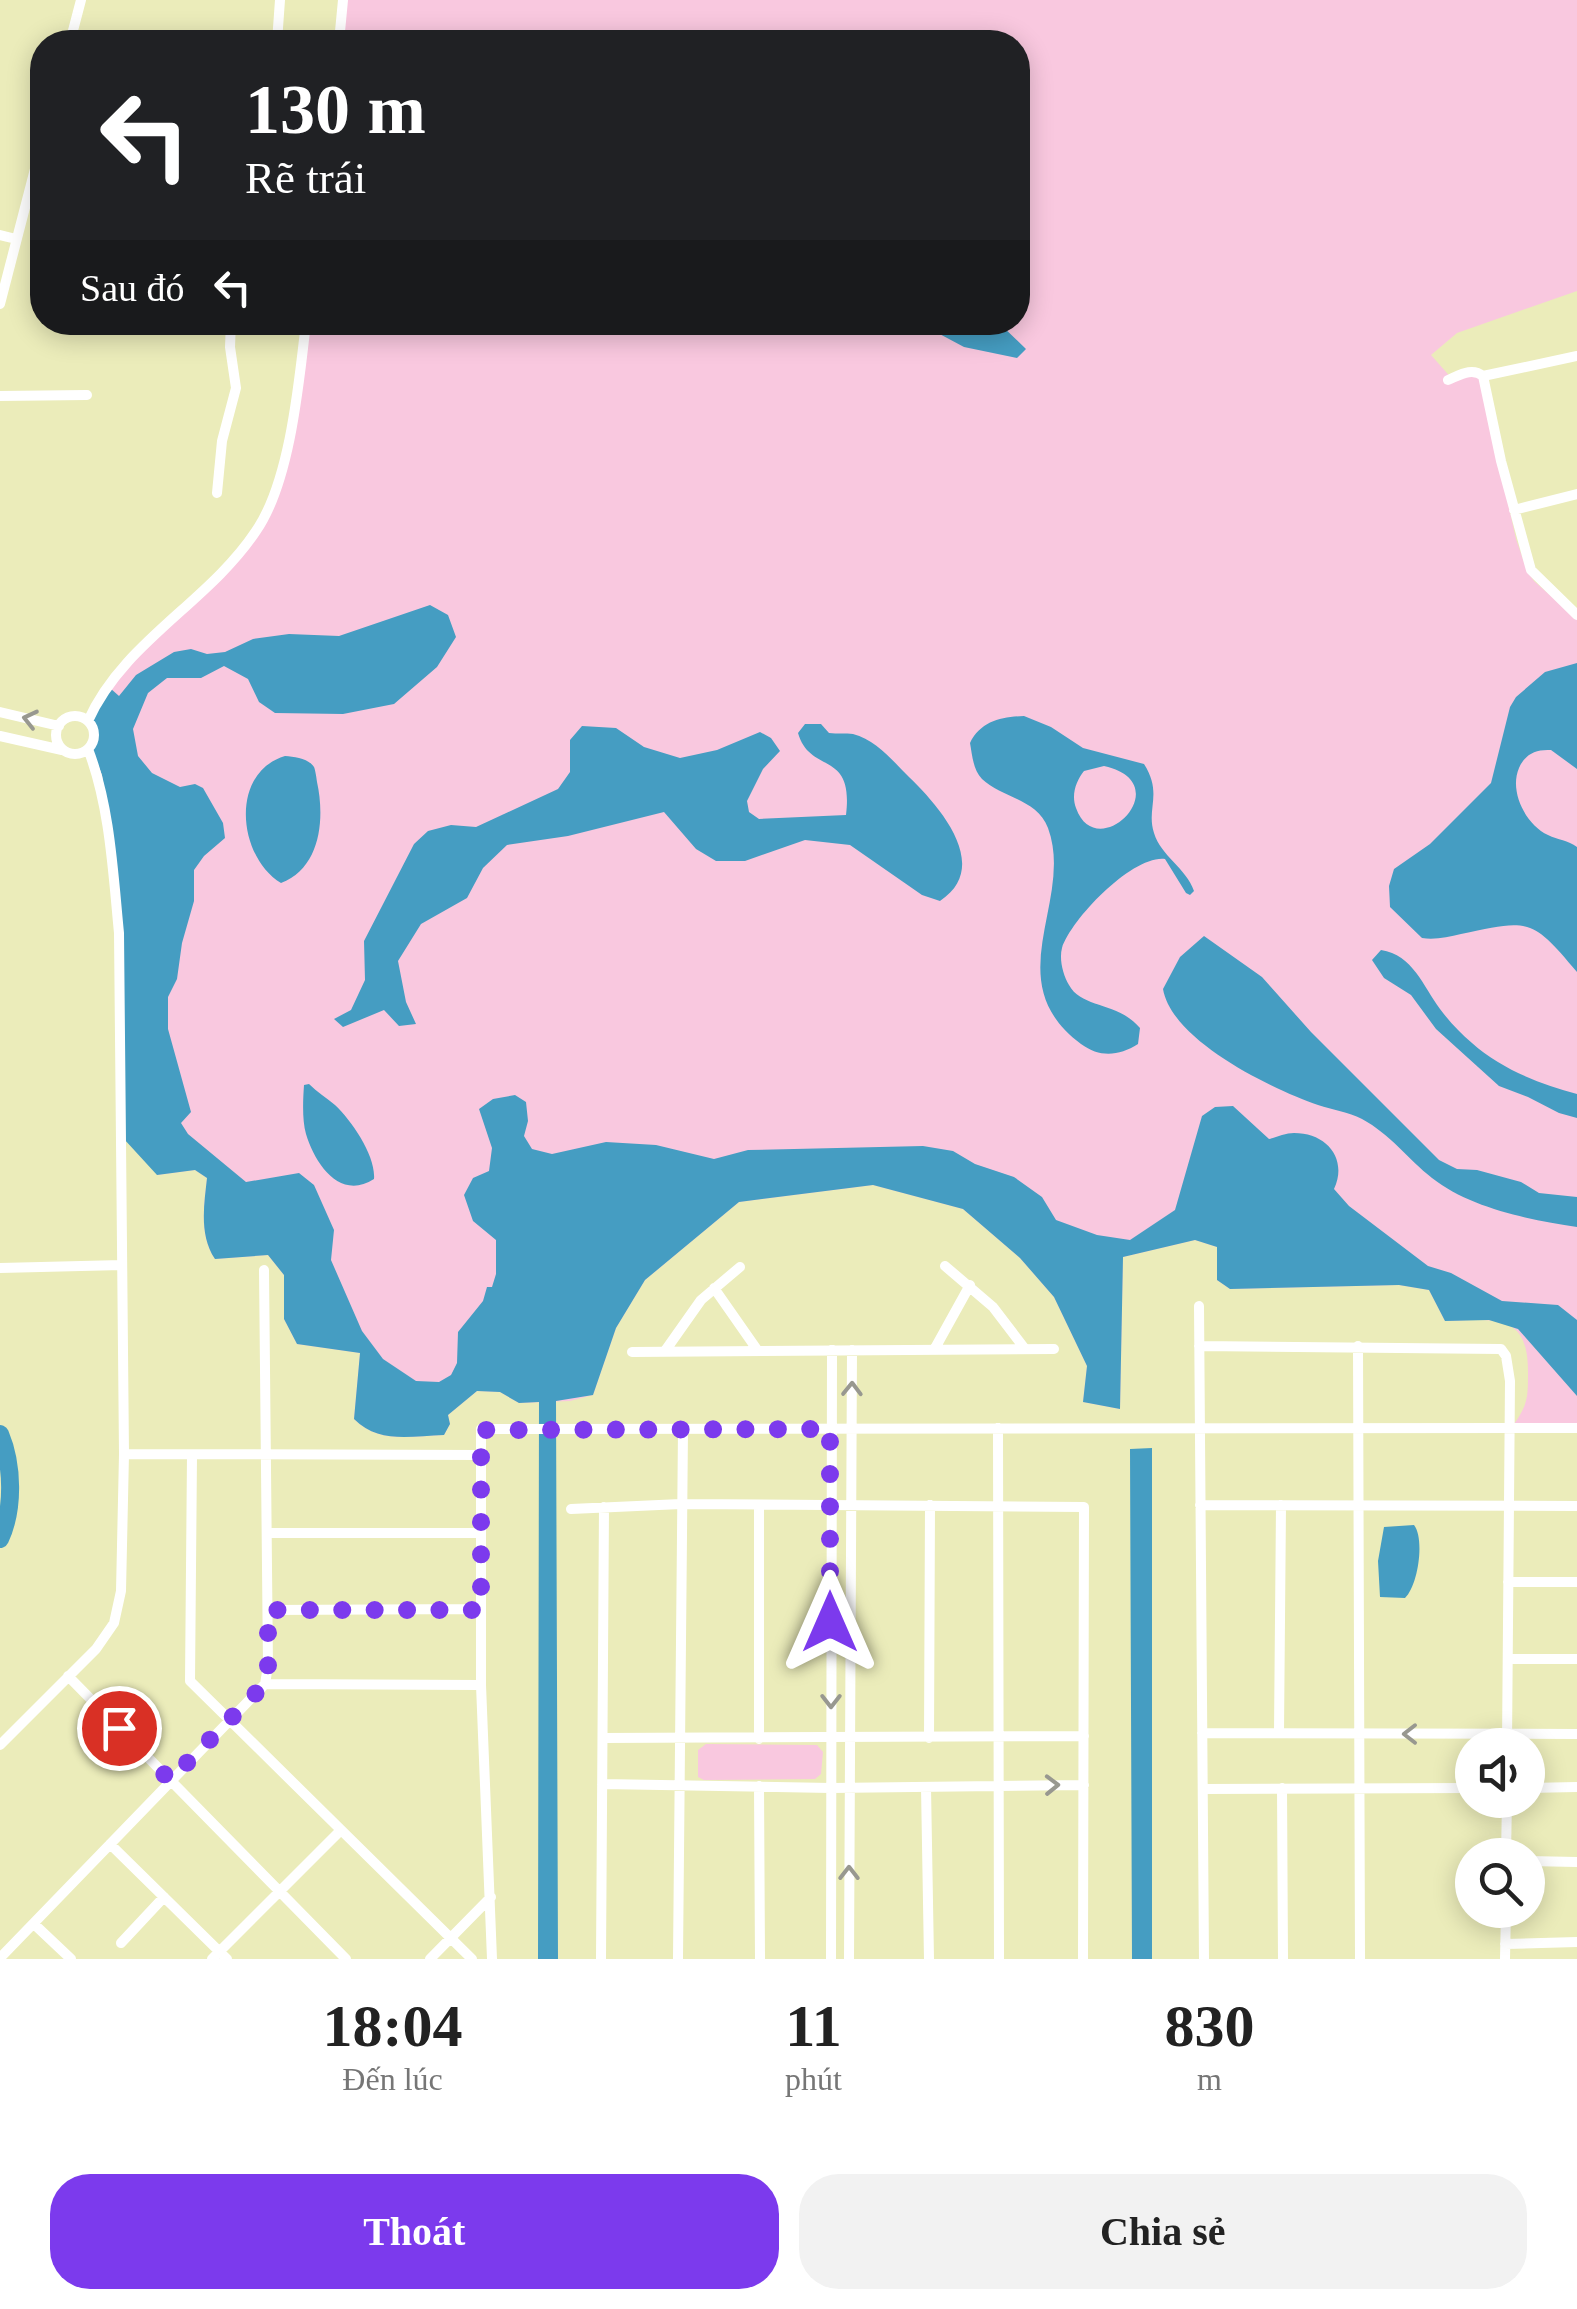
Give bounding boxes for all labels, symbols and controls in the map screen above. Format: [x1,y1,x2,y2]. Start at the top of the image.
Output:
icon: left [80,70,210,200]
text: 130 m [245,71,426,148]
text: Rẽ trái [245,153,366,203]
icon: left [205,260,260,315]
text: Sau đó [80,267,185,309]
one-way arrow [22,710,39,731]
one-way arrow [841,1381,862,1397]
position arrow [778,1570,882,1674]
pin [77,1686,162,1771]
one-way arrow [820,1694,842,1710]
icon: arrive [92,1701,147,1756]
one-way arrow [1401,1723,1416,1745]
map controls [1455,1728,1545,1928]
button: sound [1455,1728,1545,1818]
one-way arrow [1044,1774,1060,1796]
button: search [1455,1838,1545,1928]
one-way arrow [838,1865,860,1880]
text: 18:04 [323,1993,463,2059]
text: 11 [785,1993,842,2059]
text: 830 [1164,1993,1254,2059]
text: Đến lúc [342,2061,443,2097]
text: phút [785,2061,842,2097]
text: m [1197,2061,1222,2097]
button: Thoát [50,2174,779,2289]
button: Chia sẻ [799,2174,1527,2289]

